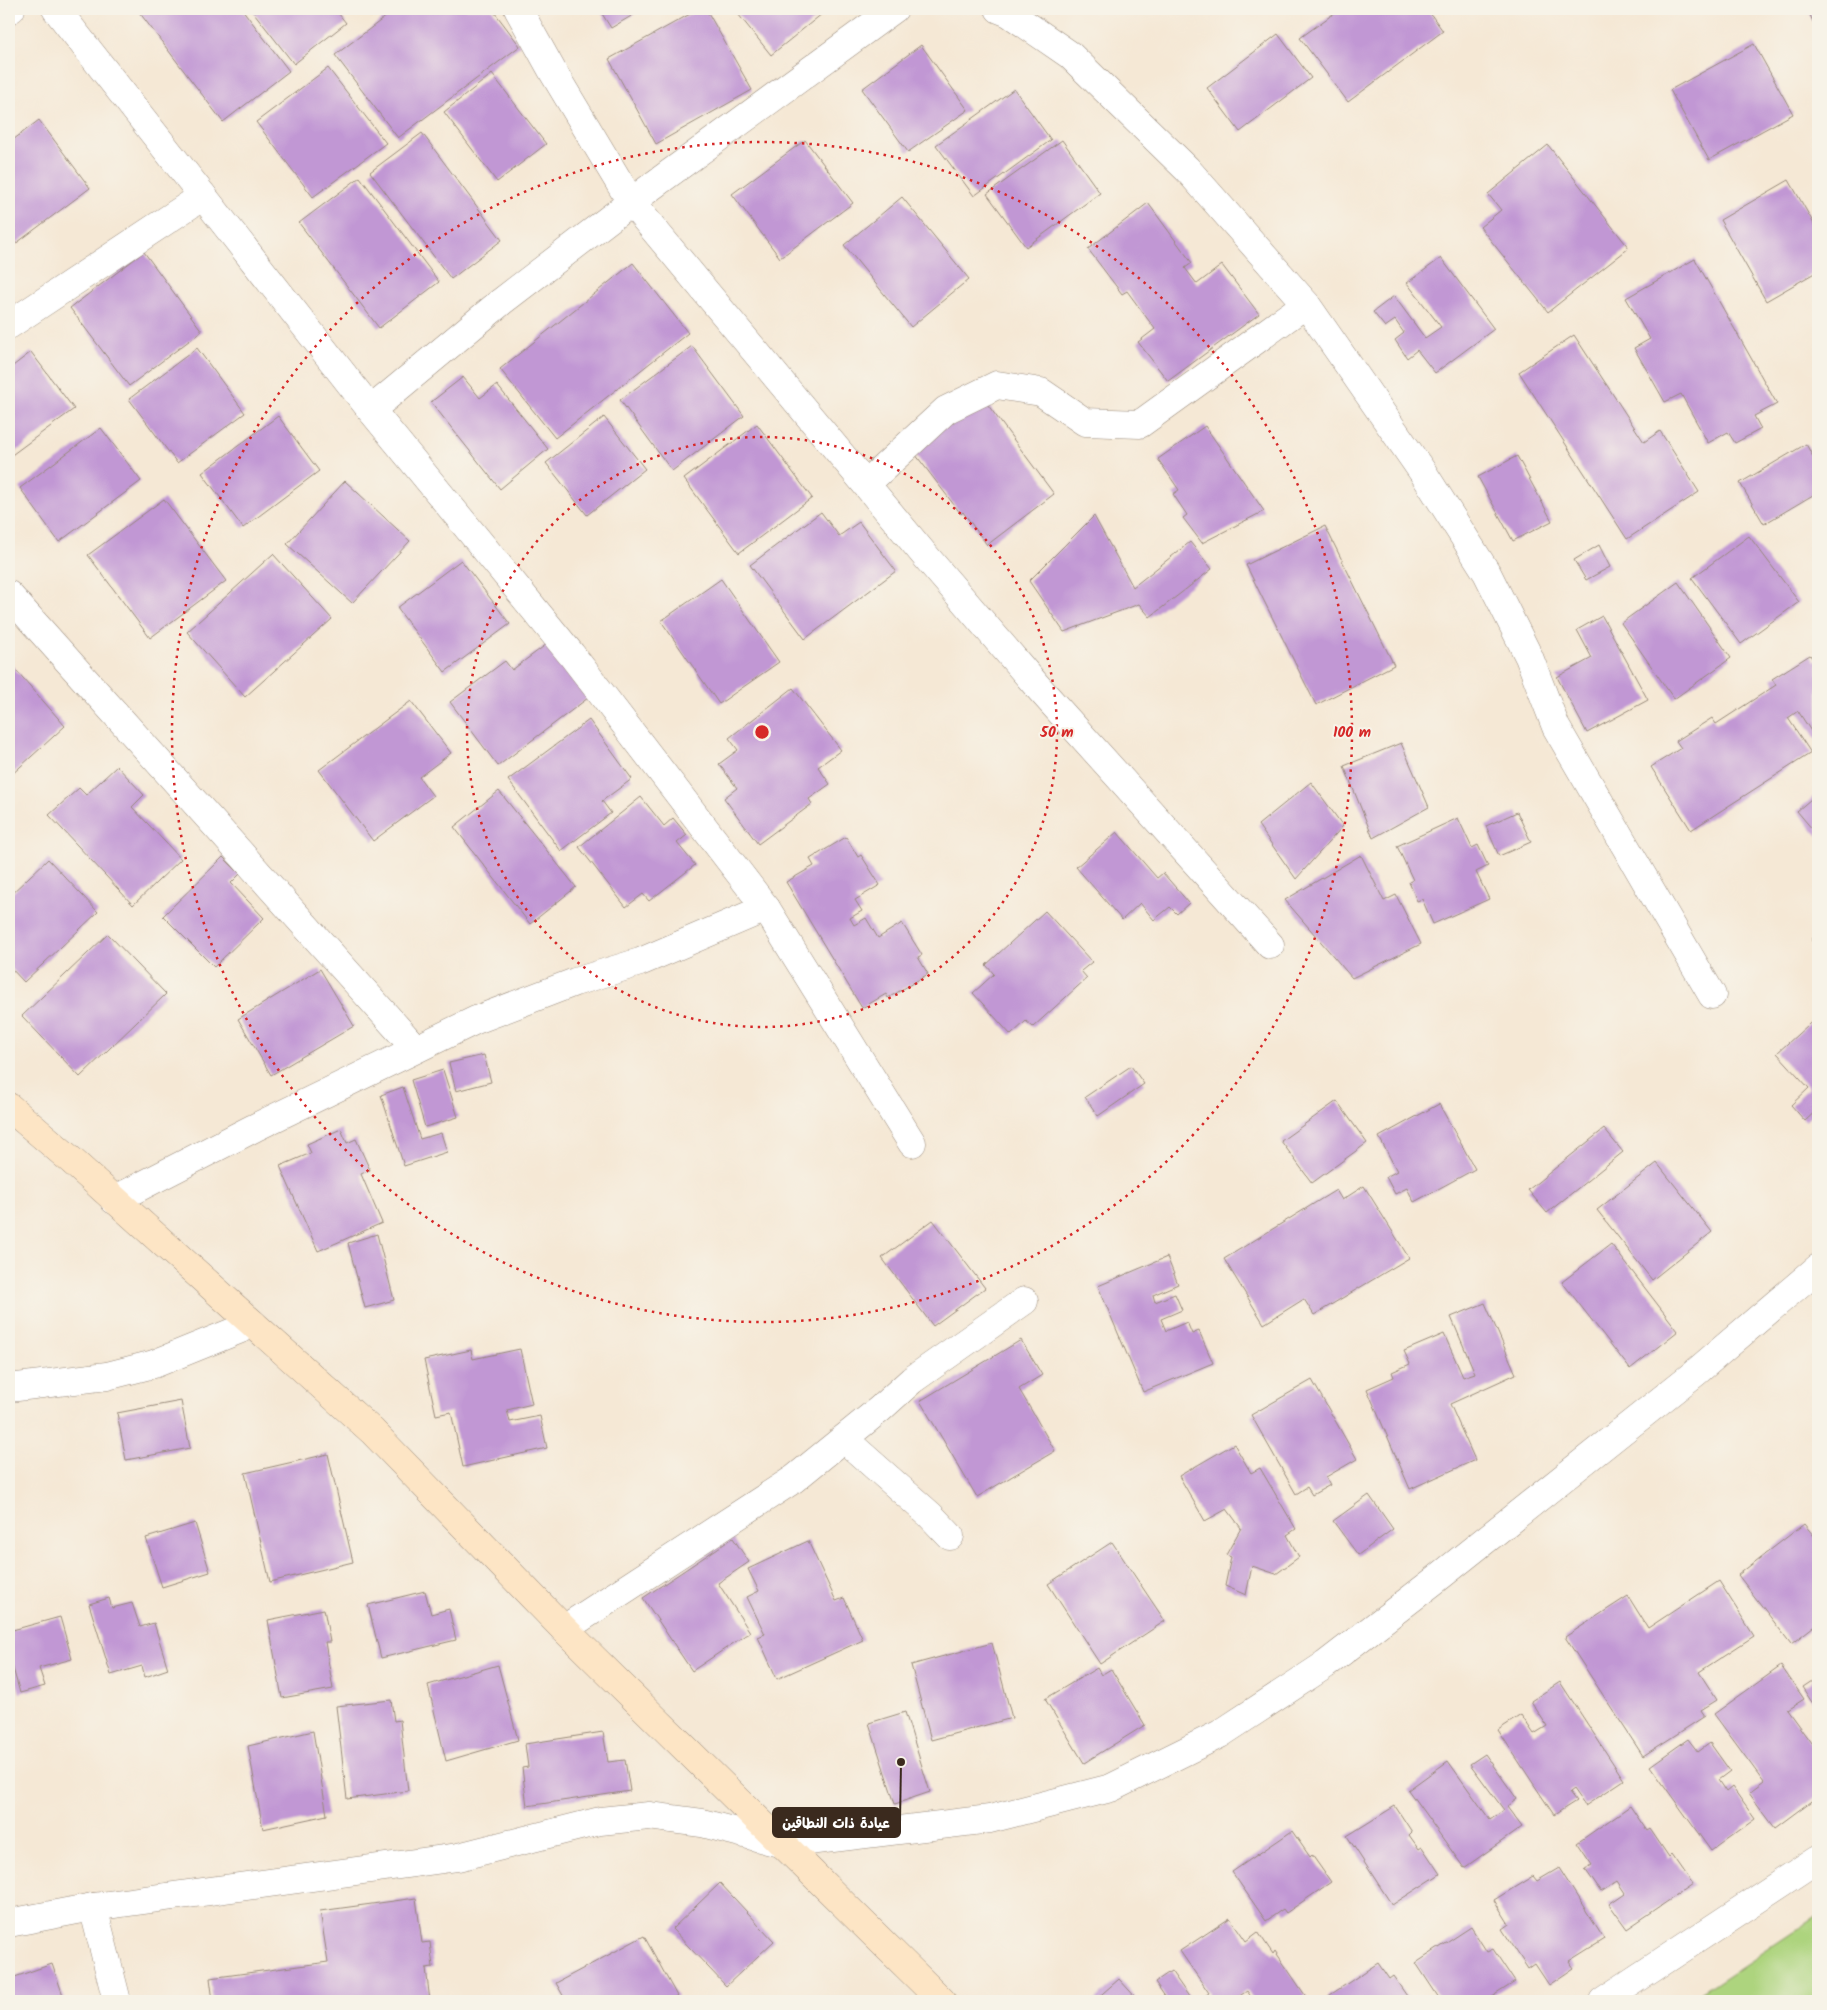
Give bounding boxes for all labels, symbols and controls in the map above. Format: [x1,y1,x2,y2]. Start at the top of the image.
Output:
text: 50 m [1039,721,1074,745]
text: 100 m [1333,721,1371,745]
centre of rings [753,723,771,741]
callout: عيادة ذات النطاقين [773,1808,900,1837]
text: عيادة ذات النطاقين [782,1813,890,1835]

